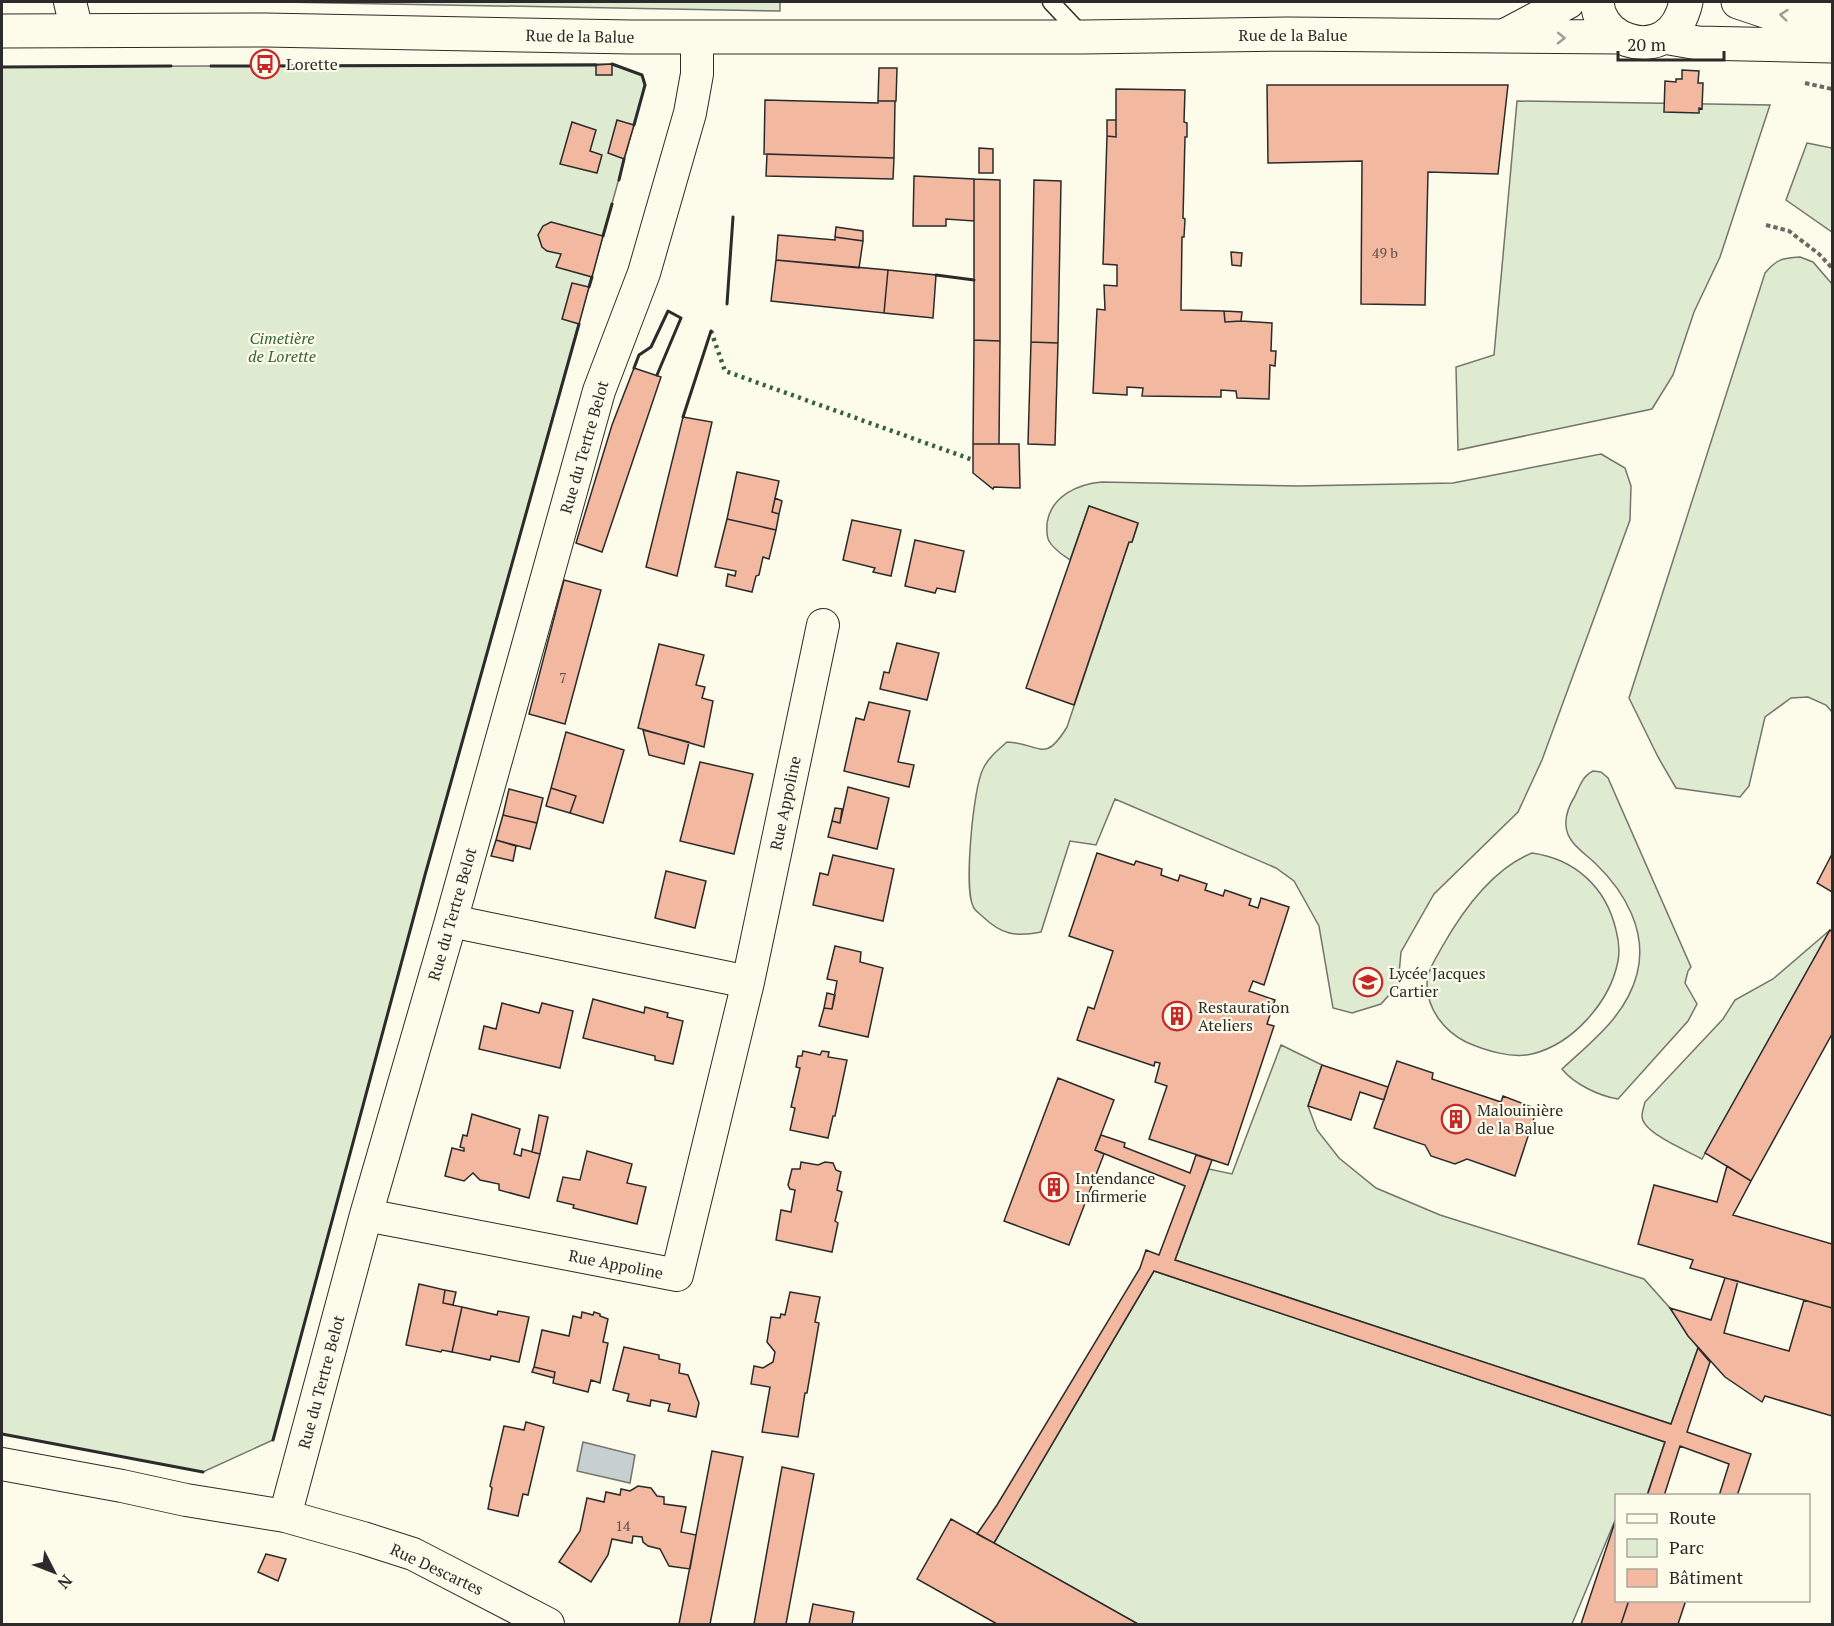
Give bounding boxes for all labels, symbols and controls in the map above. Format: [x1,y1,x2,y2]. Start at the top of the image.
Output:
one-way arrow [1779,9,1789,22]
street label: Rue de la Balue [525,24,635,48]
street label: Rue de la Balue [1239,24,1347,46]
scale bar [1618,24,1724,62]
one-way arrow [1556,32,1565,44]
text: 20 m [1627,32,1667,56]
bus stop icon: Lorette [249,48,281,80]
place label: Lorette [286,53,338,75]
house number: 49 b [1372,243,1398,262]
park label: Cimetière de Lorette [248,327,316,367]
street label: Rue du Tertre Belot [554,378,614,516]
house number: 7 [559,668,567,687]
street label: Rue Appoline [764,754,806,852]
street label: Rue du Tertre Belot [422,845,482,983]
place label: Lycée Jacques Cartier [1389,962,1486,1002]
school or university icon: Lycée Jacques Cartier [1352,966,1384,998]
place label: Restauration Ateliers [1198,996,1290,1036]
building icon: Restauration Ateliers [1161,1000,1193,1032]
place label: Malouinière de la Balue [1477,1099,1563,1139]
building icon: Malouinière de la Balue [1440,1103,1472,1135]
place label: Intendance Infirmerie [1075,1167,1155,1207]
building icon: Intendance Infirmerie [1038,1171,1070,1203]
street label: Rue Appoline [567,1244,665,1284]
street label: Rue du Tertre Belot [293,1313,349,1451]
legend [1615,1494,1810,1602]
text: Route [1669,1505,1716,1529]
house number: 14 [616,1516,631,1535]
text: Parc [1669,1535,1704,1559]
street label: Rue Descartes [387,1538,487,1600]
north arrow [24,1542,84,1602]
text: Bâtiment [1669,1565,1744,1589]
text: N [53,1570,77,1594]

